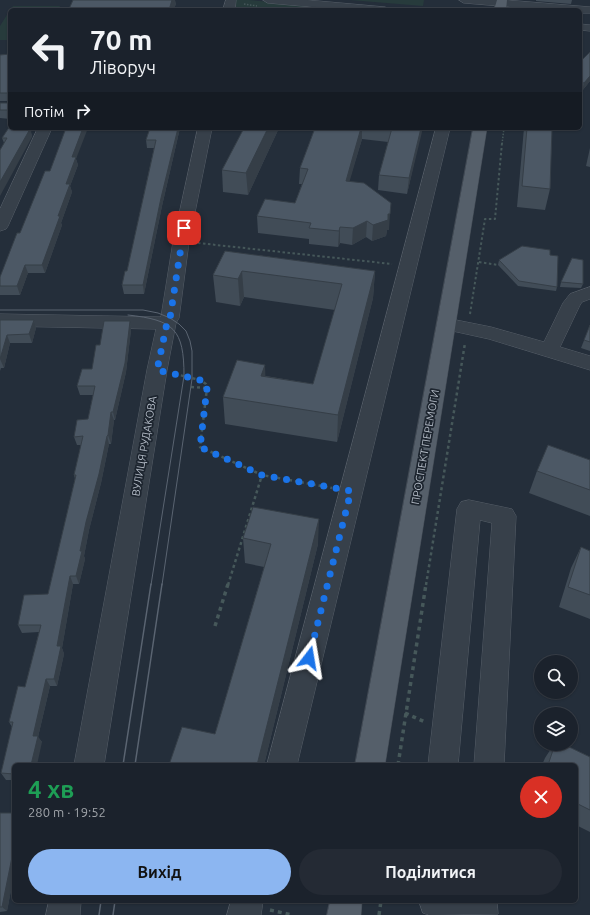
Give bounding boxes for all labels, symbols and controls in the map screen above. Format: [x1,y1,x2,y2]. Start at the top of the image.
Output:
icon: left [24,24,76,76]
text: 70 m [90,24,152,55]
text: Ліворуч [90,57,156,77]
icon: right [72,100,94,122]
text: Потім [24,103,64,120]
pin [167,211,201,245]
icon: arrive [173,217,195,239]
street label: ПРОСПЕКТ ПЕРЕМОГИ [409,389,441,505]
street label: ВУЛИЦЯ РУДАКОВА [129,394,159,497]
position arrow [288,637,330,679]
map controls [534,655,578,751]
button: search [534,655,578,699]
button: layers [534,707,578,751]
text: 4 хв [28,776,74,803]
button: close [520,776,562,818]
text: 280 m · 19:52 [28,805,106,819]
button: Вихід [28,849,291,895]
button: Поділитися [299,849,562,895]

